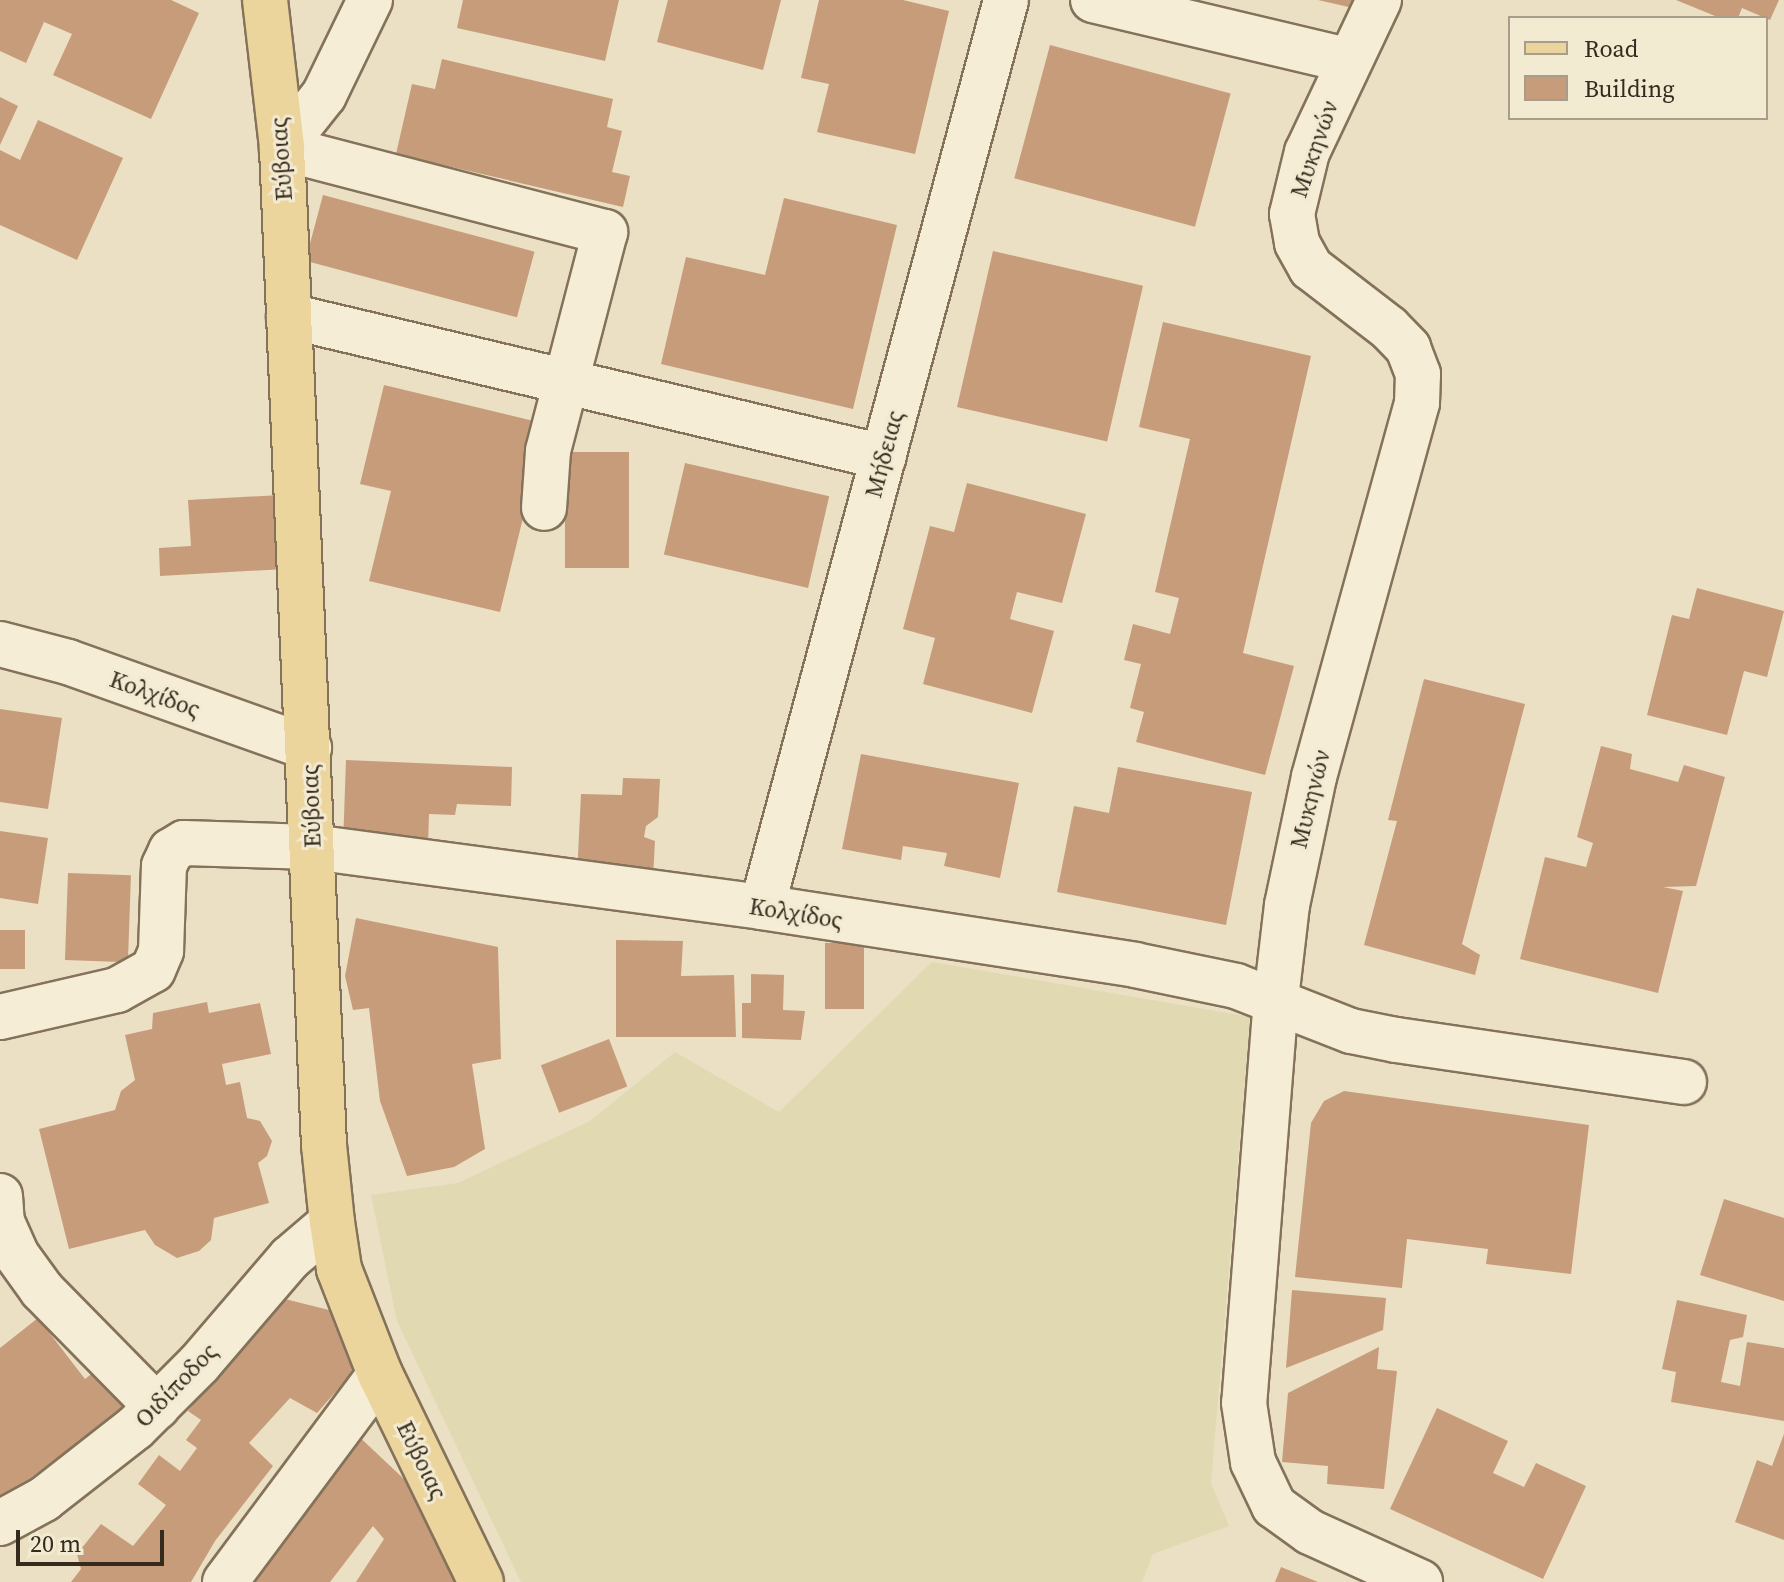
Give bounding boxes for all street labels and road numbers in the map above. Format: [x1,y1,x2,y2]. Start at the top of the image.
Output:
street label: Μυκηνών [1284,97,1344,201]
street label: Εύβοιας [264,116,298,202]
street label: Μήδειας [859,407,909,501]
street label: Κολχίδος [106,664,204,724]
street label: Μυκηνών [1284,747,1336,851]
street label: Εύβοιας [295,764,327,848]
street label: Κολχίδος [747,891,845,935]
street label: Οιδίποδος [129,1337,223,1433]
street label: Εύβοιας [391,1416,453,1504]

